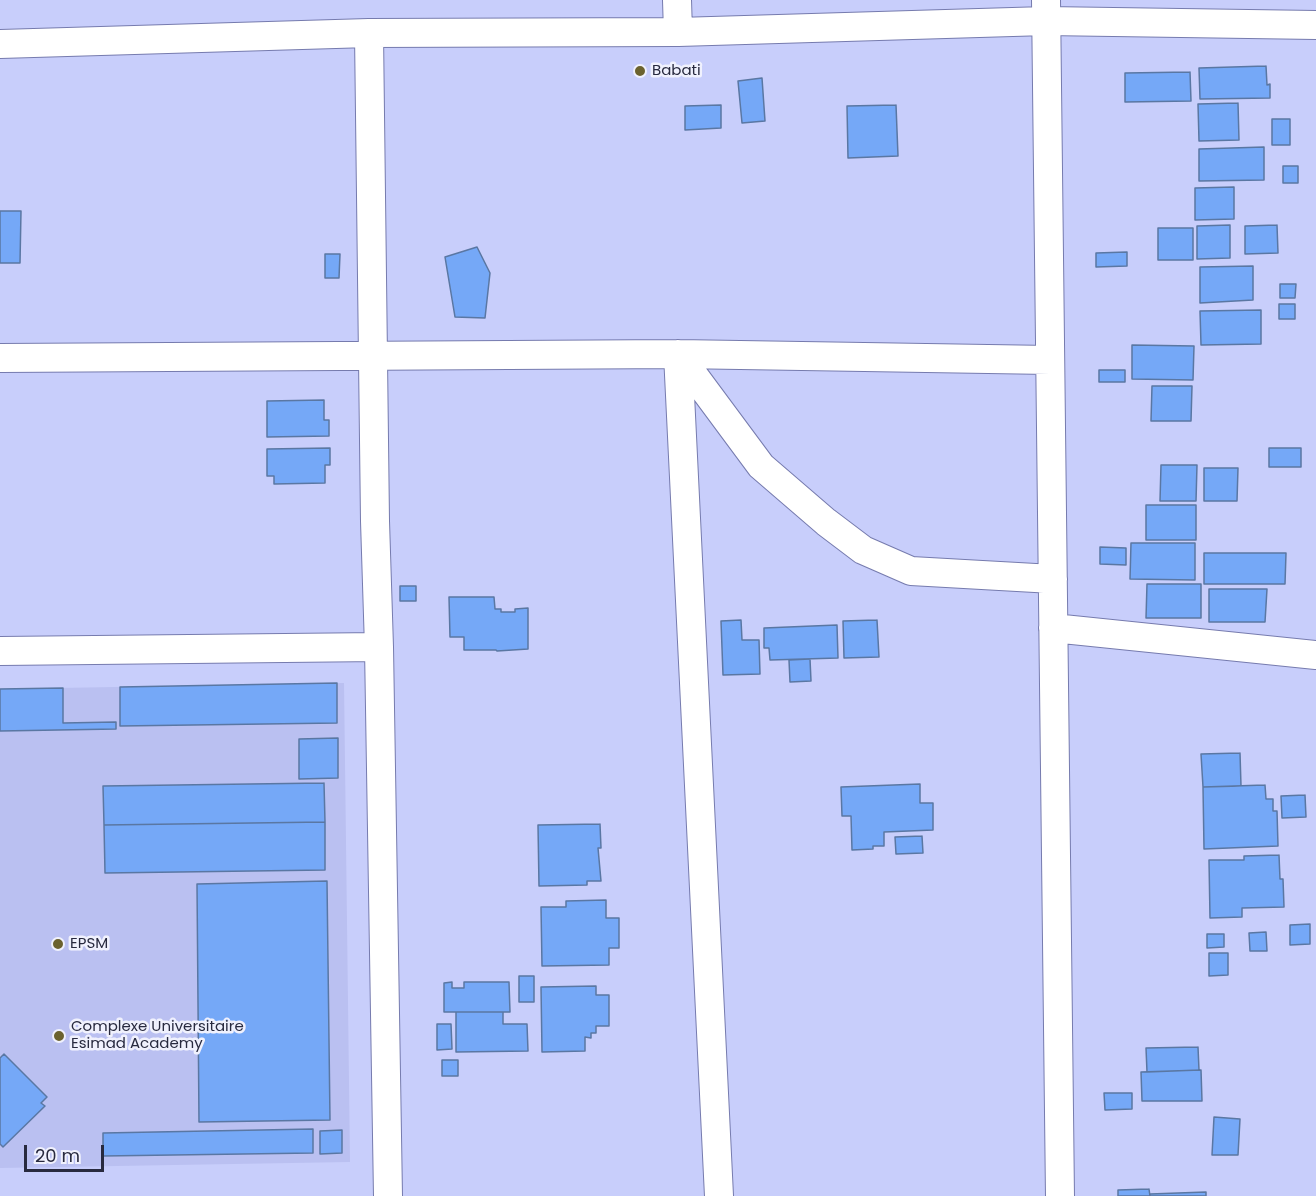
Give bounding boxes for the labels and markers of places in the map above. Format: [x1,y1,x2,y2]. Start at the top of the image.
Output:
place label: Babati [652,62,701,80]
marker: Babati [633,64,647,78]
place label: EPSM [70,935,108,953]
marker: EPSM [51,937,65,951]
place label: Complexe Universitaire Esimad Academy [71,1018,244,1053]
marker: Complexe Universitaire Esimad Academy [52,1029,66,1043]

